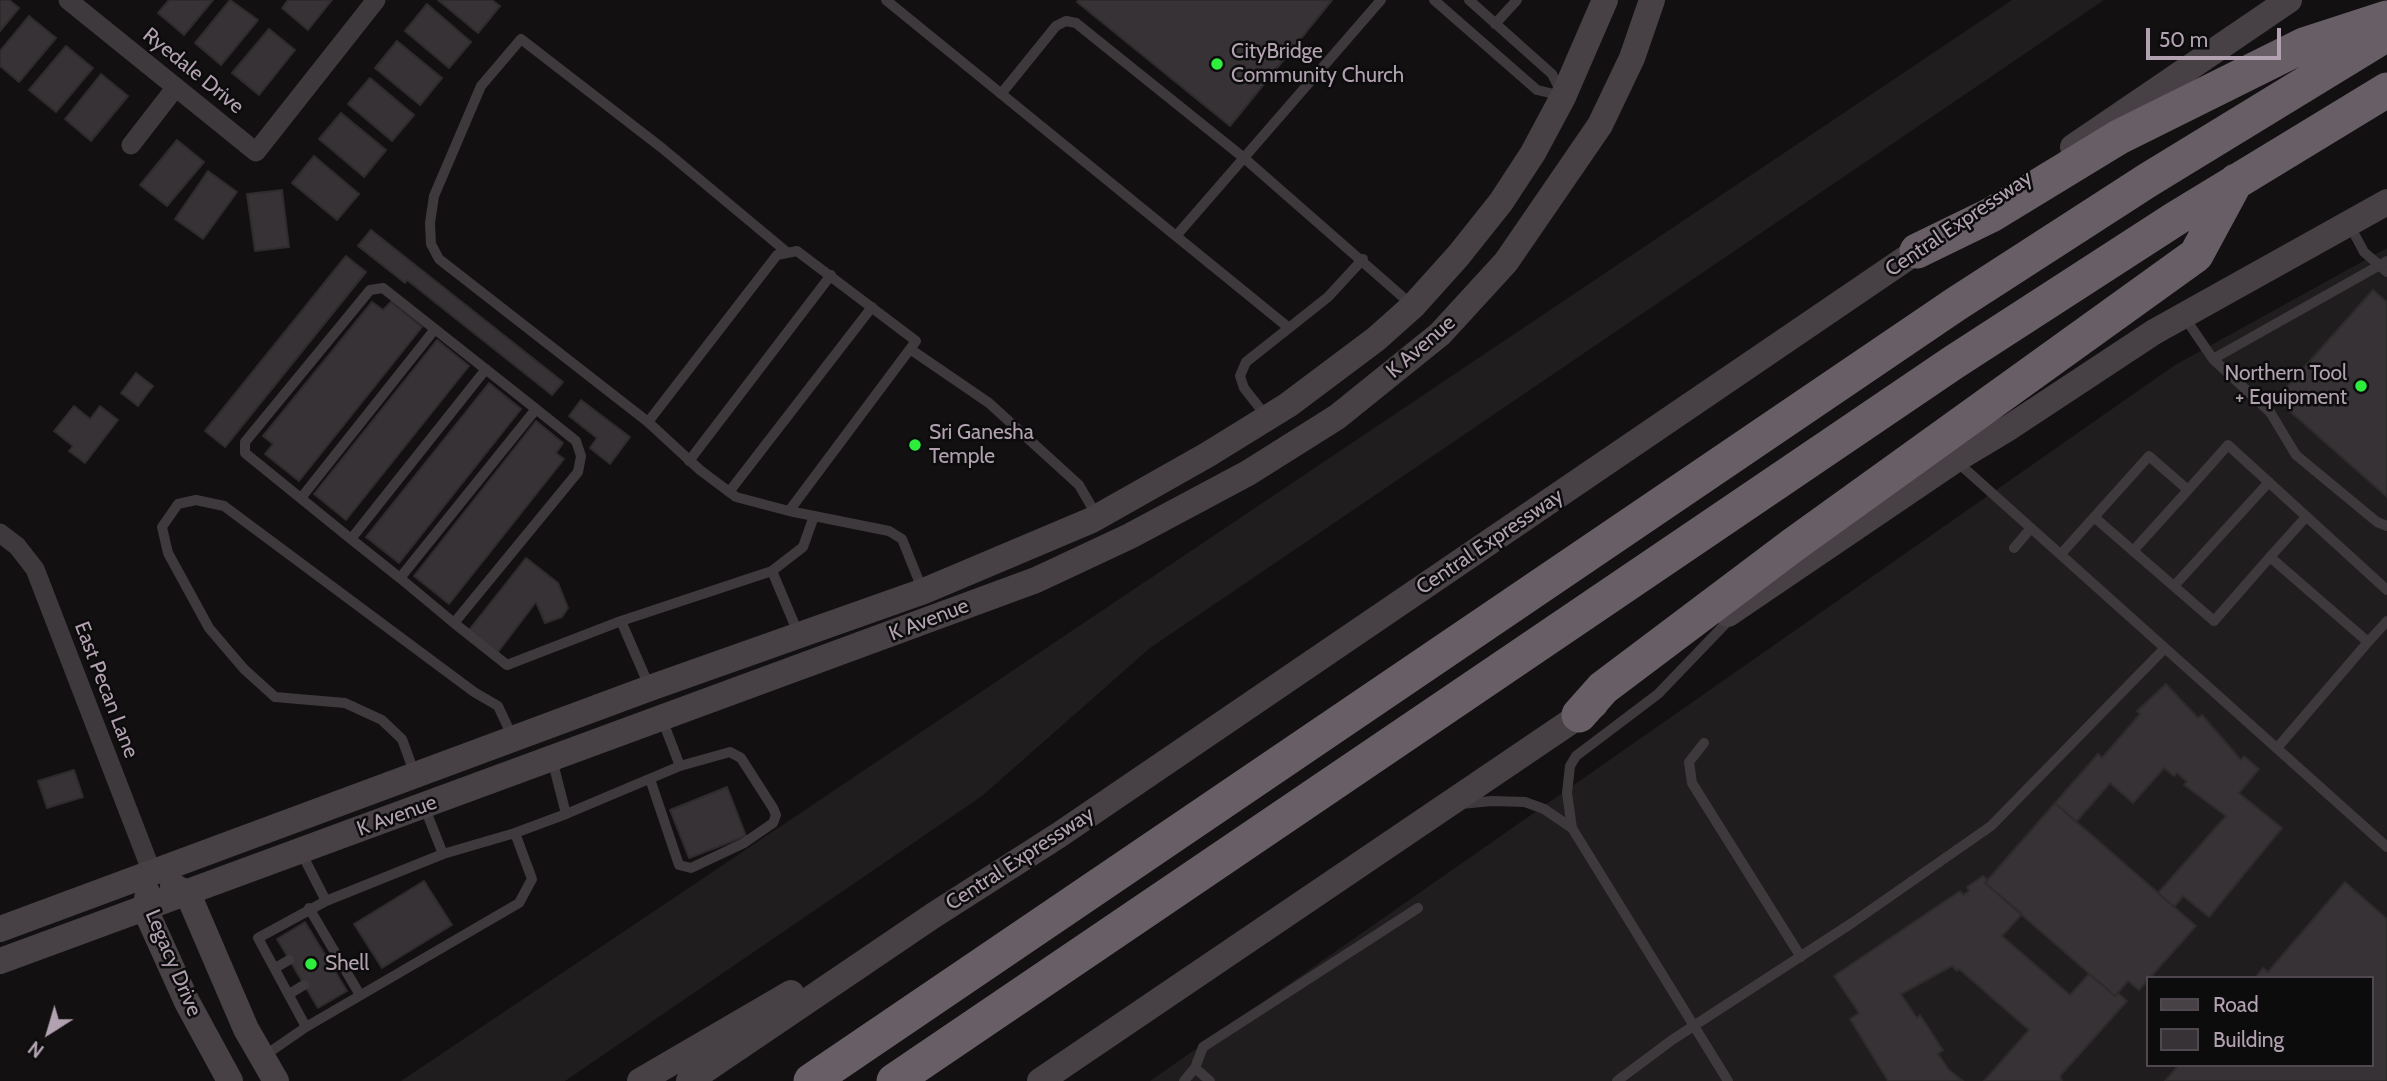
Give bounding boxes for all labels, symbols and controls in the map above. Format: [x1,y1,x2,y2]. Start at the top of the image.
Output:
scale bar [2149,14,2284,58]
street label: Ryedale Drive [137,23,249,119]
text: 50 m [2159,27,2208,52]
place label: CityBridge Community Church [1231,39,1404,89]
marker: CityBridge Community Church [1209,56,1225,72]
street label: Central Expressway [1881,166,2037,282]
street label: K Avenue [1381,310,1461,384]
place label: Northern Tool + Equipment [2224,361,2347,411]
marker: Northern Tool + Equipment [2353,378,2369,394]
place label: Sri Ganesha Temple [929,420,1034,470]
marker: Sri Ganesha Temple [907,437,923,453]
street label: Central Expressway [1412,484,1568,600]
street label: K Avenue [886,593,972,647]
street label: East Pecan Lane [68,618,144,762]
street label: K Avenue [354,790,440,842]
street label: Central Expressway [941,802,1099,916]
street label: Legacy Drive [139,906,207,1020]
place label: Shell [325,951,369,977]
marker: Shell [303,956,319,972]
legend [2146,976,2373,1067]
text: Road [2213,992,2259,1017]
north arrow [14,997,84,1067]
text: Building [2213,1027,2284,1052]
text: N [24,1036,48,1062]

